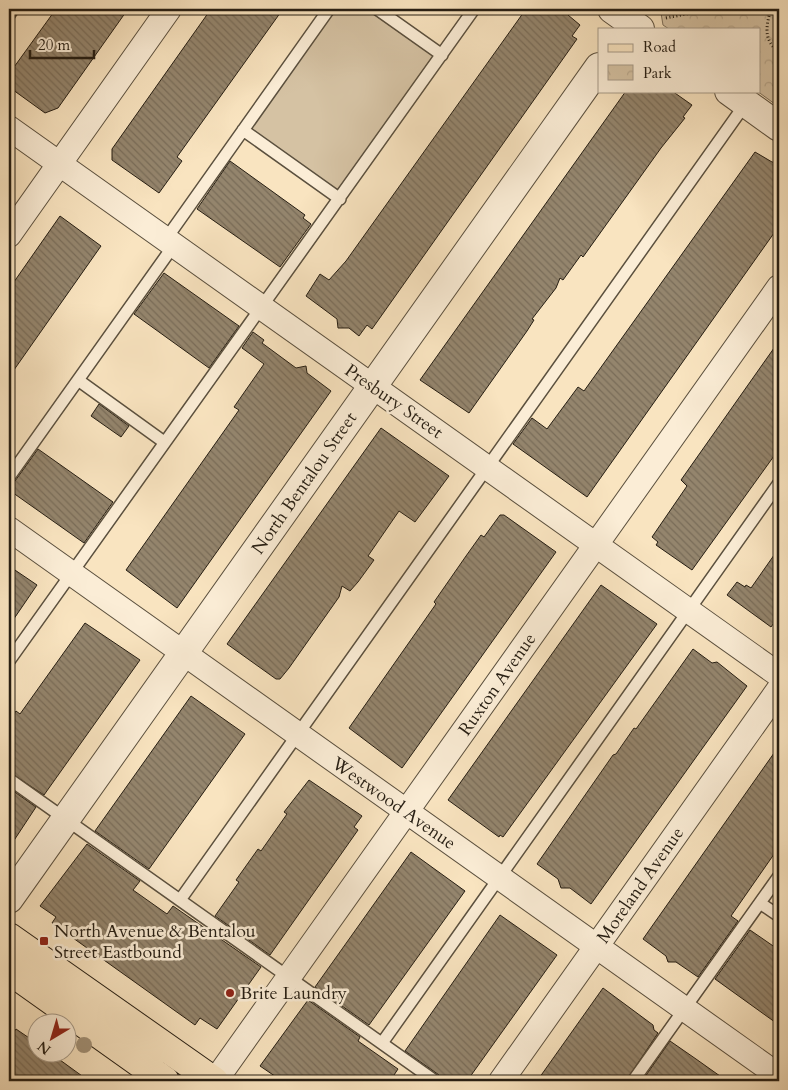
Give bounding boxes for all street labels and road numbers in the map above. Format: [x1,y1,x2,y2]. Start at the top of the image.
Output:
street label: Presbury Street [339,358,448,445]
street label: North Bentalou Street [246,407,363,559]
street label: Ruxton Avenue [453,628,542,741]
street label: Westwood Avenue [326,751,461,856]
street label: Moreland Avenue [591,822,690,948]

